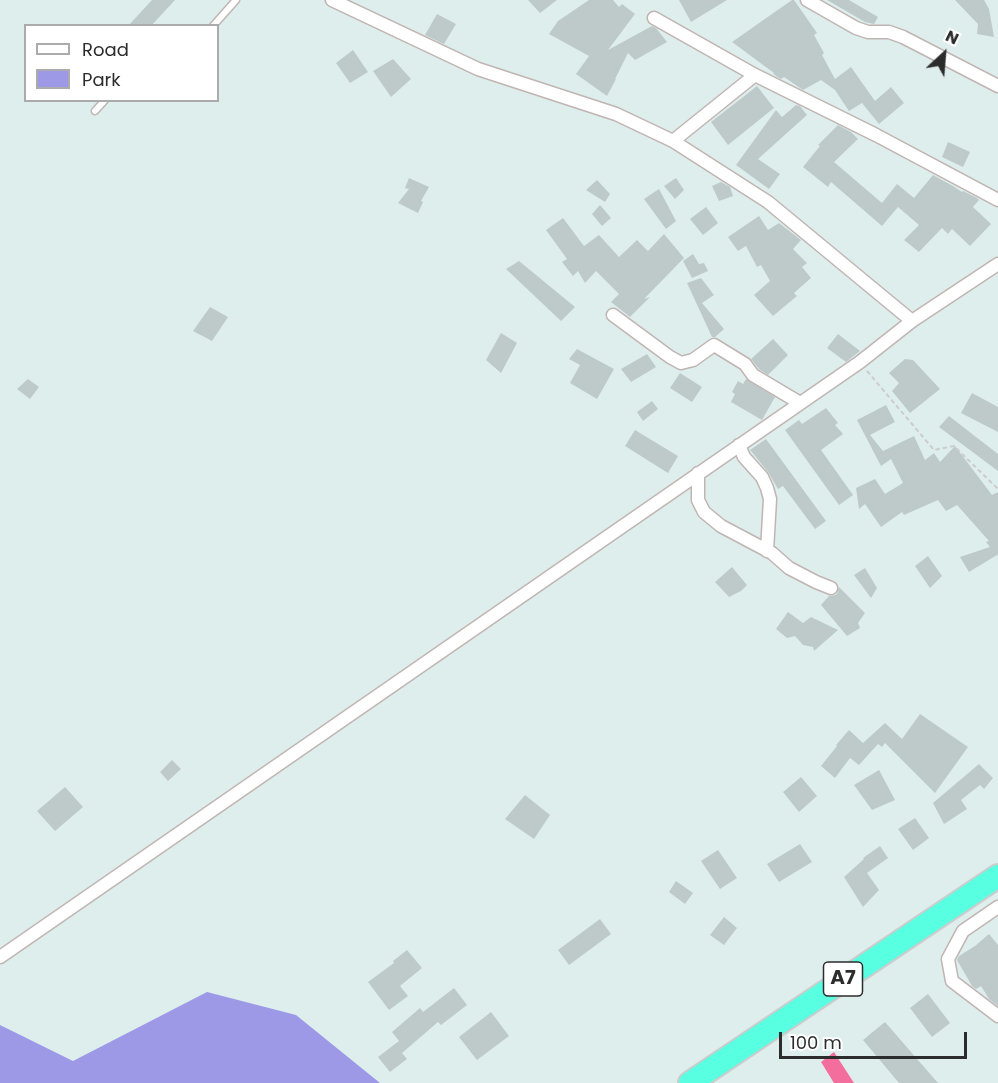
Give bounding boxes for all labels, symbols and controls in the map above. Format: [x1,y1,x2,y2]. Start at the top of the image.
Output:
legend [24,24,219,102]
north arrow [914,24,974,84]
text: N [942,24,963,50]
text: Road [82,37,129,62]
text: Park [82,67,121,92]
road number: A7 [824,962,862,996]
scale bar [782,1020,970,1058]
text: 100 m [790,1030,842,1055]

